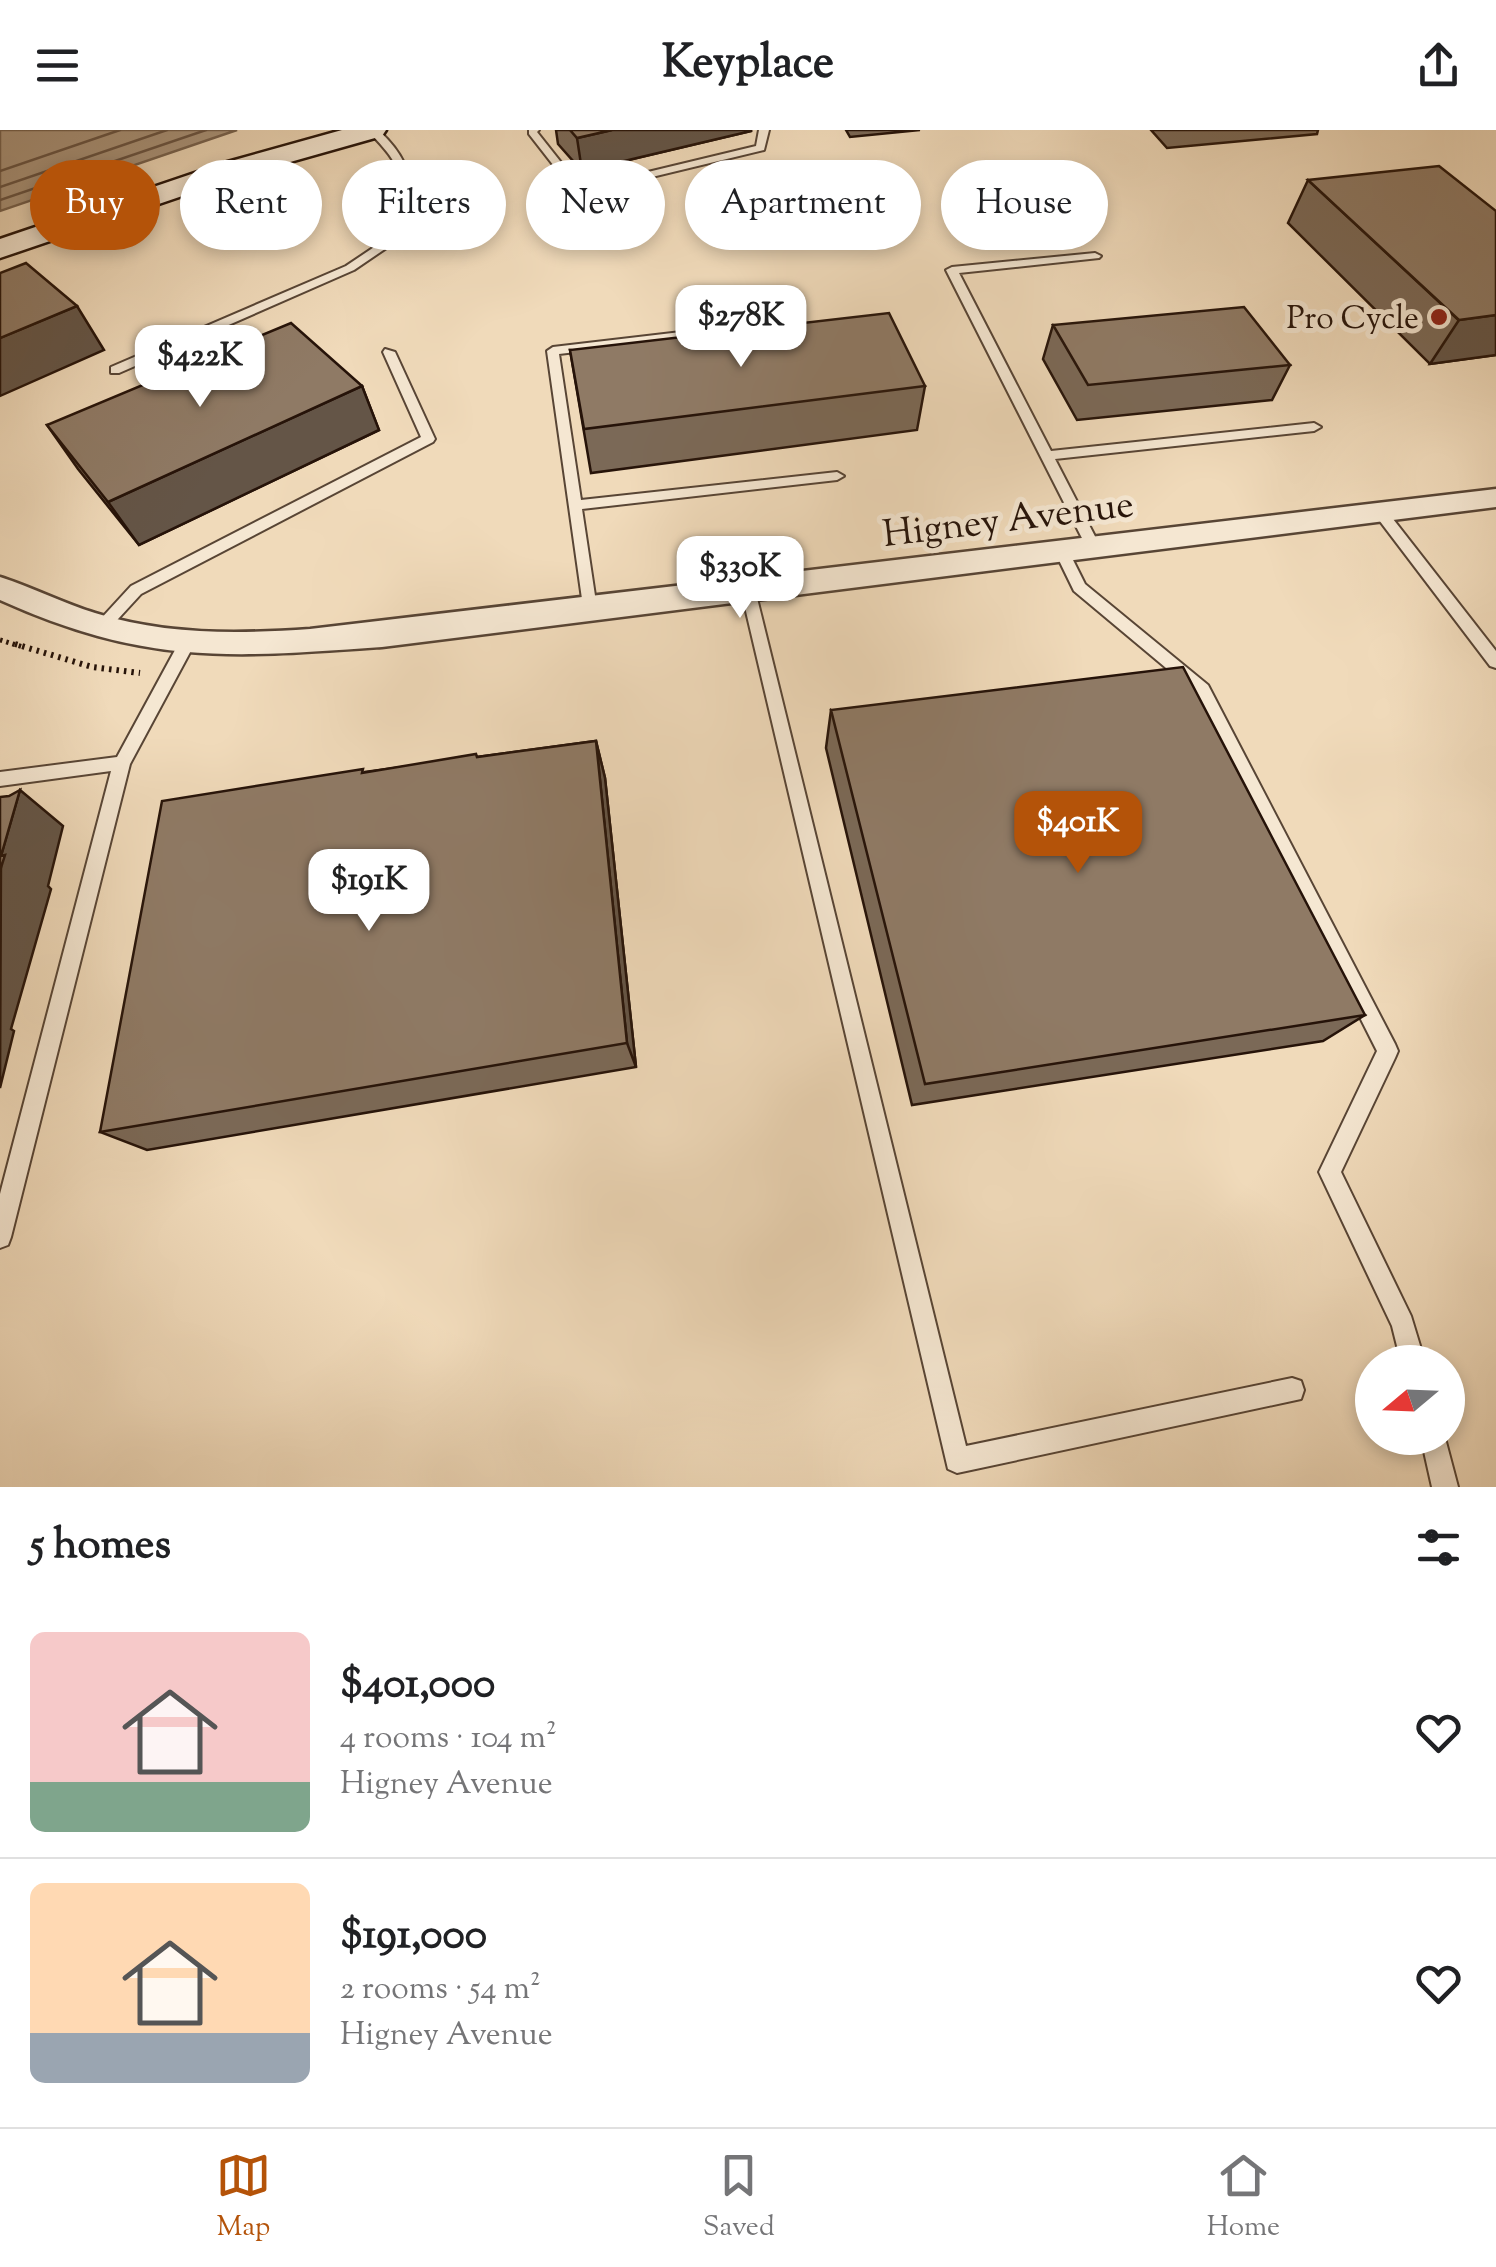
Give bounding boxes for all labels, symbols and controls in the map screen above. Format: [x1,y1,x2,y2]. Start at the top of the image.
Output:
text: Keyplace [662,33,834,98]
icon: menu [30,38,85,93]
icon: share [1411,38,1466,93]
chip: Buy [30,160,160,250]
chip: Rent [180,160,322,250]
chip: Filters [342,160,506,250]
chip: New [526,160,665,250]
chip: Apartment [685,160,921,250]
chip: House [941,160,1108,250]
pin: $278K [671,285,811,370]
text: $278K [697,294,785,340]
place label: Pro Cycle [1287,297,1419,343]
marker: Pro Cycle [1428,306,1450,328]
pin: $422K [130,325,270,410]
text: $422K [157,334,243,380]
street label: Higney Avenue [880,480,1137,564]
pin: $330K [670,536,810,621]
text: $330K [699,545,781,591]
pin: $401K [1008,791,1148,876]
text: $401K [1036,800,1120,846]
pin: $191K [299,849,439,934]
text: $191K [330,858,408,904]
north arrow [1355,1345,1465,1455]
map controls [1355,1345,1465,1455]
text: 5 homes [30,1517,171,1577]
icon: filters [1411,1520,1466,1575]
text: $401,000 [340,1656,495,1716]
icon: home [110,1672,230,1792]
icon: heart [1411,1705,1466,1760]
text: 4 rooms · 104 m² [340,1716,557,1762]
text: Higney Avenue [340,1762,553,1808]
text: $191,000 [340,1907,487,1967]
icon: home [110,1923,230,2043]
icon: heart [1411,1956,1466,2011]
text: 2 rooms · 54 m² [340,1967,541,2013]
text: Higney Avenue [340,2013,553,2059]
tab: Map [216,2148,271,2248]
tab: Saved [703,2148,775,2248]
tab: Home [1207,2148,1280,2248]

